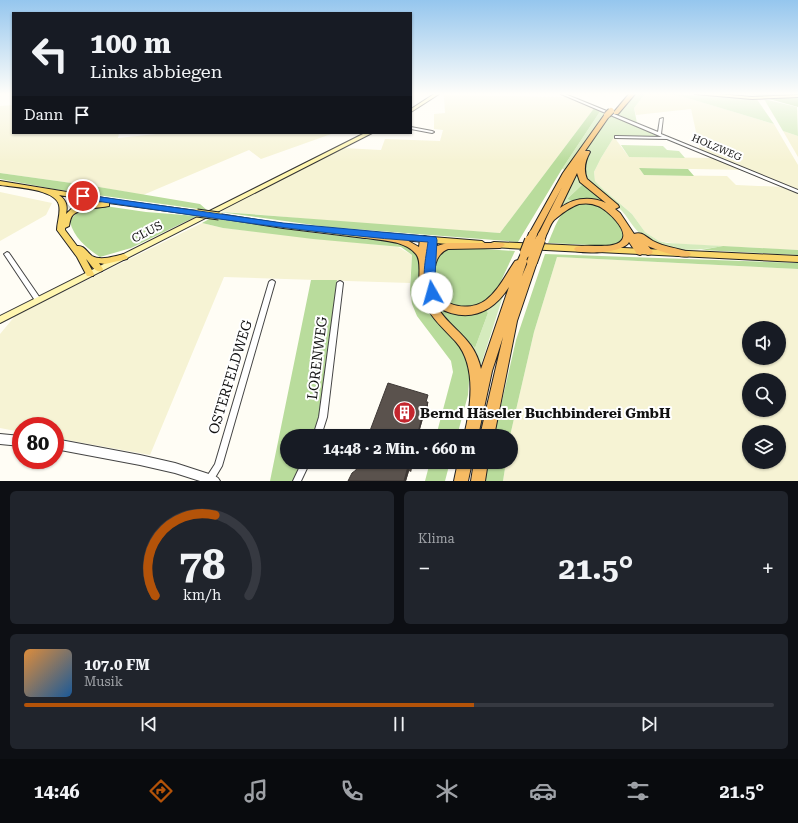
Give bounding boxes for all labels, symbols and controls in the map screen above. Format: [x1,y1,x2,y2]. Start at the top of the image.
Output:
text: 100 m [90,27,171,60]
icon: left [24,28,76,80]
text: Links abbiegen [90,61,222,82]
icon: arrive [71,104,93,126]
text: Dann [24,106,63,124]
street label: HOLZWEG [690,132,744,163]
pin [66,179,100,213]
icon: arrive [72,185,94,207]
street label: CLUS [129,218,165,246]
position arrow [411,272,453,314]
street label: LORENWEG [304,315,330,400]
street label: OSTERFELDWEG [205,318,255,436]
map controls [742,321,786,469]
button: sound [742,321,786,365]
button: search [742,373,786,417]
building icon: Bernd Häseler Buchbinderei GmbH [391,400,417,426]
place label: Bernd Häseler Buchbinderei GmbH [420,405,671,421]
speed limit sign: 80 [12,417,64,469]
button: layers [742,425,786,469]
text: 14:48 · 2 Min. · 660 m [323,440,475,458]
text: Klima [418,531,455,546]
text: 78 [179,539,225,588]
text: 21.5° [559,551,633,586]
text: − [418,556,430,581]
text: + [762,556,774,581]
text: km/h [183,586,221,602]
text: 107.0 FM [84,656,150,674]
text: Musik [84,674,123,689]
icon: previous [138,713,160,735]
icon: pause [388,713,410,735]
icon: next [638,713,660,735]
icon: directions [147,777,175,805]
icon: music [242,777,270,805]
icon: phone [338,777,366,805]
icon: climate [433,777,461,805]
icon: car [529,777,557,805]
icon: filters [624,777,652,805]
text: 14:46 [34,781,80,802]
text: 21.5° [719,781,764,802]

